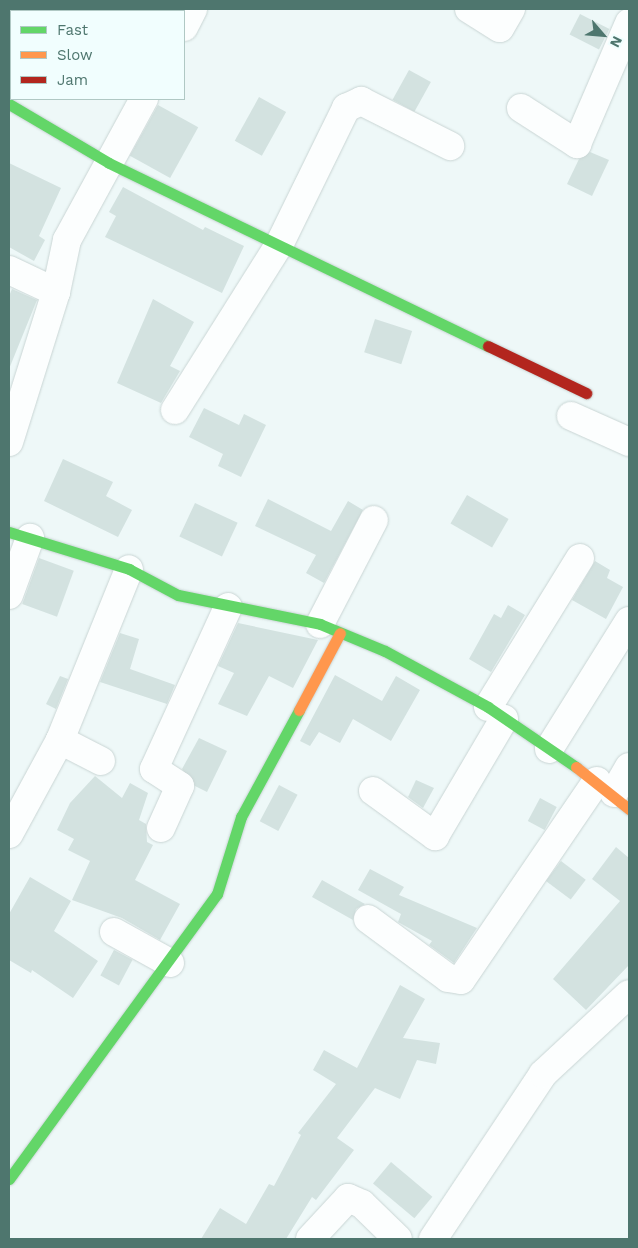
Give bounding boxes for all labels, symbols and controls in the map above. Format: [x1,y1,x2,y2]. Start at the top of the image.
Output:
legend [10,10,185,100]
north arrow [578,10,628,60]
text: Fast [57,21,88,39]
text: N [607,34,626,50]
text: Slow [57,46,93,64]
text: Jam [57,71,88,89]

